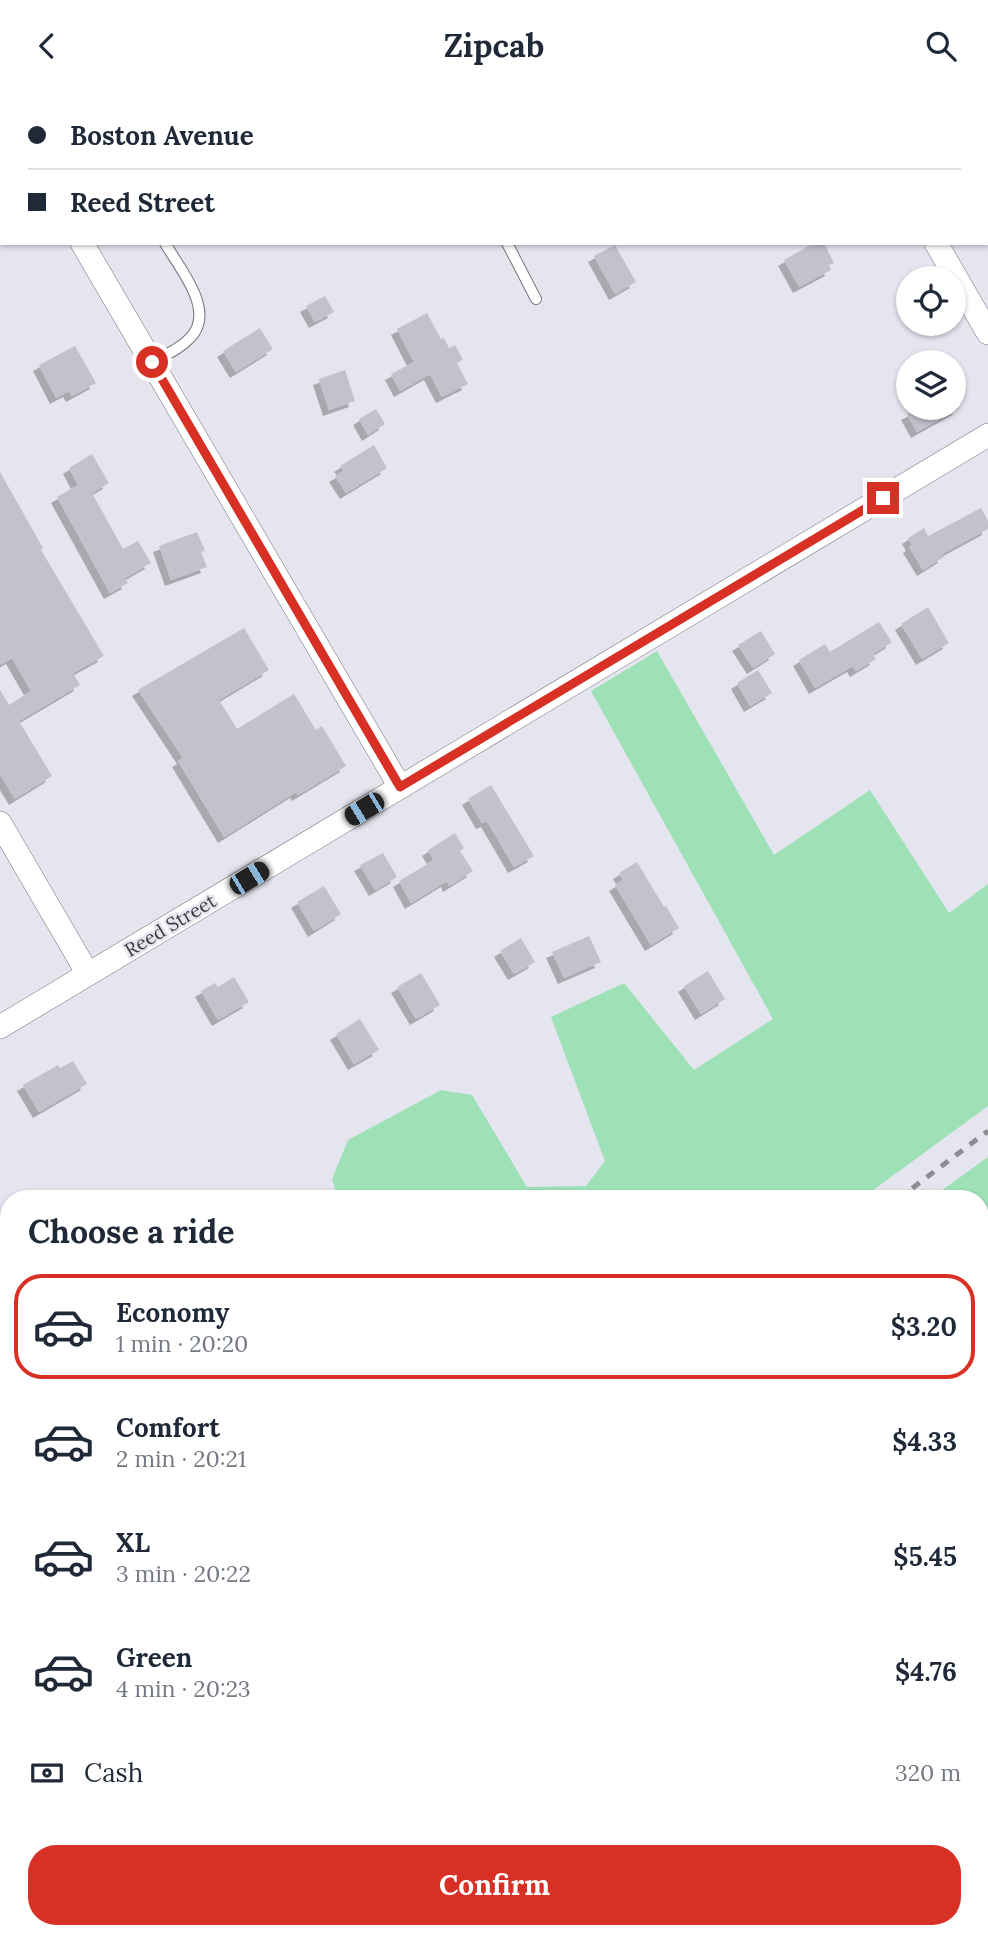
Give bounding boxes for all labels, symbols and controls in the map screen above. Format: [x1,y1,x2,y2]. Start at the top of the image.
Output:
text: Zipcab [444,25,544,66]
icon: back [28,27,66,65]
icon: search [922,27,960,65]
text: Boston Avenue [70,119,254,152]
text: Reed Street [70,186,215,219]
map controls [896,266,966,420]
button: locate [896,266,966,336]
route start [136,346,168,378]
button: layers [896,350,966,420]
route end [867,482,899,514]
car [341,789,388,829]
car [226,858,273,898]
street label: Reed Street [120,888,221,962]
text: Choose a ride [28,1211,235,1252]
icon: car [32,1295,95,1358]
text: Economy [116,1296,229,1329]
text: $3.20 [891,1310,957,1343]
text: 1 min · 20:20 [116,1329,248,1358]
icon: car [32,1410,95,1473]
text: Comfort [116,1411,220,1444]
text: $4.33 [892,1425,957,1458]
text: 2 min · 20:21 [116,1444,246,1473]
icon: car [32,1525,95,1588]
text: XL [116,1526,150,1559]
text: $5.45 [893,1540,957,1573]
text: 3 min · 20:22 [116,1559,251,1588]
icon: car [32,1640,95,1703]
text: Green [116,1641,192,1674]
text: $4.76 [895,1655,957,1688]
text: 4 min · 20:23 [116,1674,251,1703]
icon: cash [28,1754,66,1792]
text: Cash [84,1756,143,1789]
text: 320 m [895,1758,961,1787]
button: Confirm [28,1845,961,1925]

